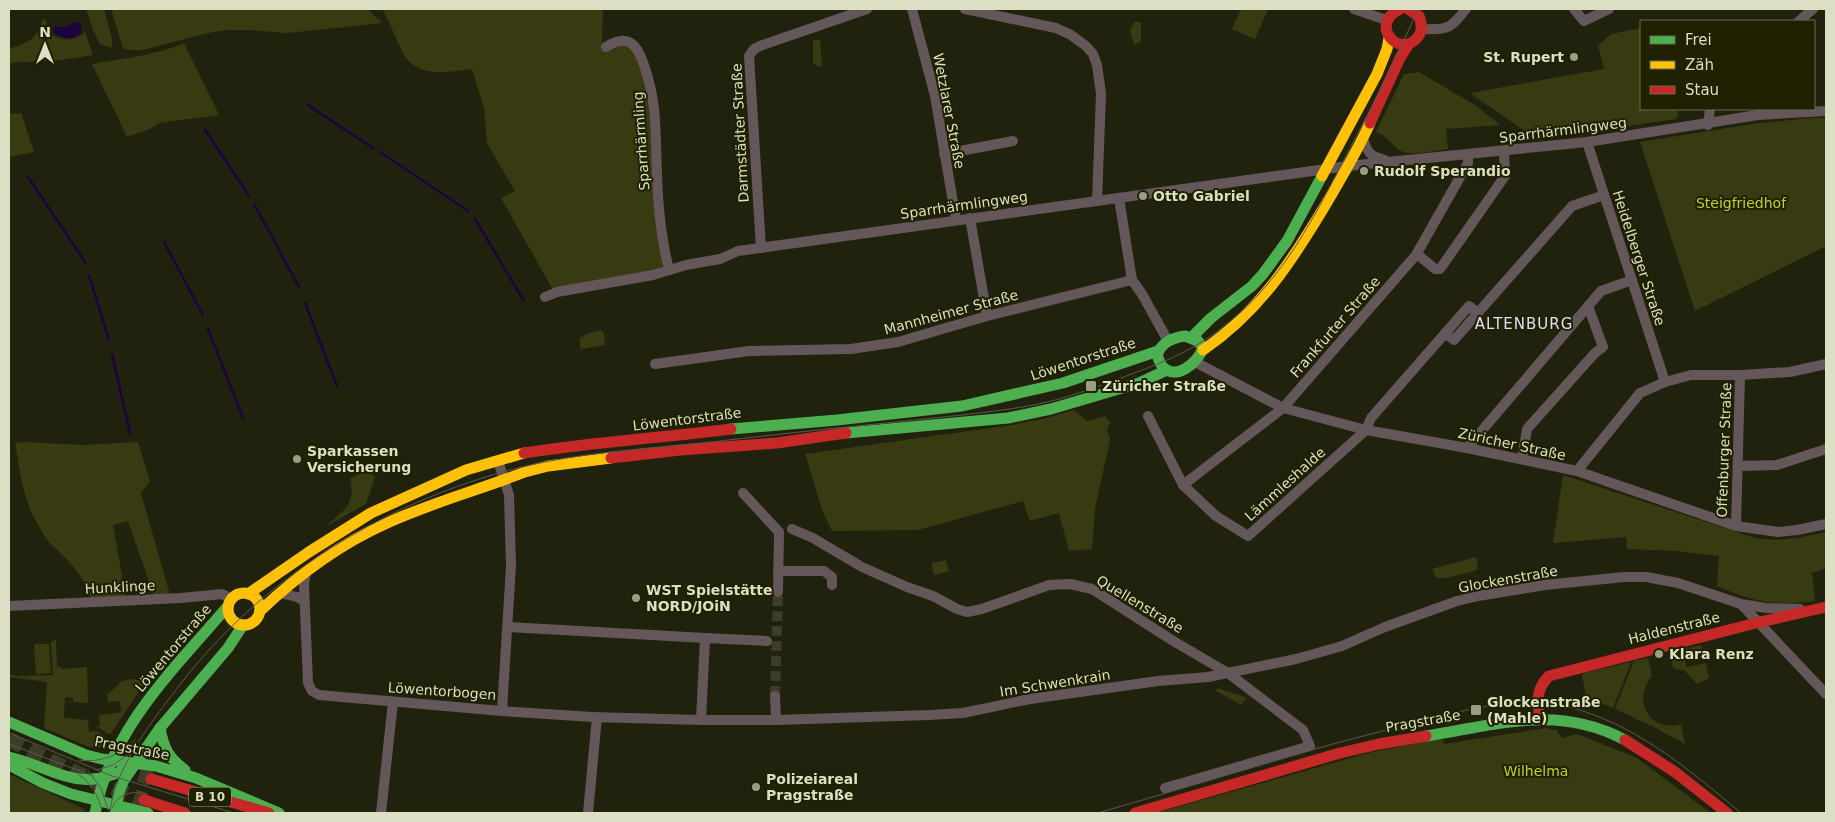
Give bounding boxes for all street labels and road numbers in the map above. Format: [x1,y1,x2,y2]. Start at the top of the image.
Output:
street label: Wetzlarer Straße [930,52,968,170]
street label: Darmstädter Straße [728,63,752,203]
street label: Sparrhärmling [630,91,652,191]
street label: Sparrhärmlingweg [1498,114,1628,146]
street label: Sparrhärmlingweg [899,188,1029,222]
street label: Heidelberger Straße [1610,188,1668,328]
street label: Frankfurter Straße [1287,273,1383,381]
street label: Mannheimer Straße [882,286,1020,338]
street label: Löwentorstraße [1028,334,1138,384]
street label: Offenburger Straße [1714,382,1734,518]
street label: Löwentorstraße [632,404,742,434]
street label: Züricher Straße [1457,425,1567,463]
street label: Lämmleshalde [1242,444,1328,524]
street label: Glockenstraße [1457,562,1559,596]
street label: Quellenstraße [1094,572,1186,636]
street label: Hunklinge [84,577,156,597]
street label: Löwentorstraße [132,601,214,695]
street label: Haldenstraße [1626,609,1722,647]
street label: Im Schwenkrain [999,666,1111,700]
street label: Löwentorbogen [387,679,497,703]
street label: Pragstraße [1384,707,1462,735]
street label: Pragstraße [93,733,171,763]
road number: B 10 [189,788,231,806]

